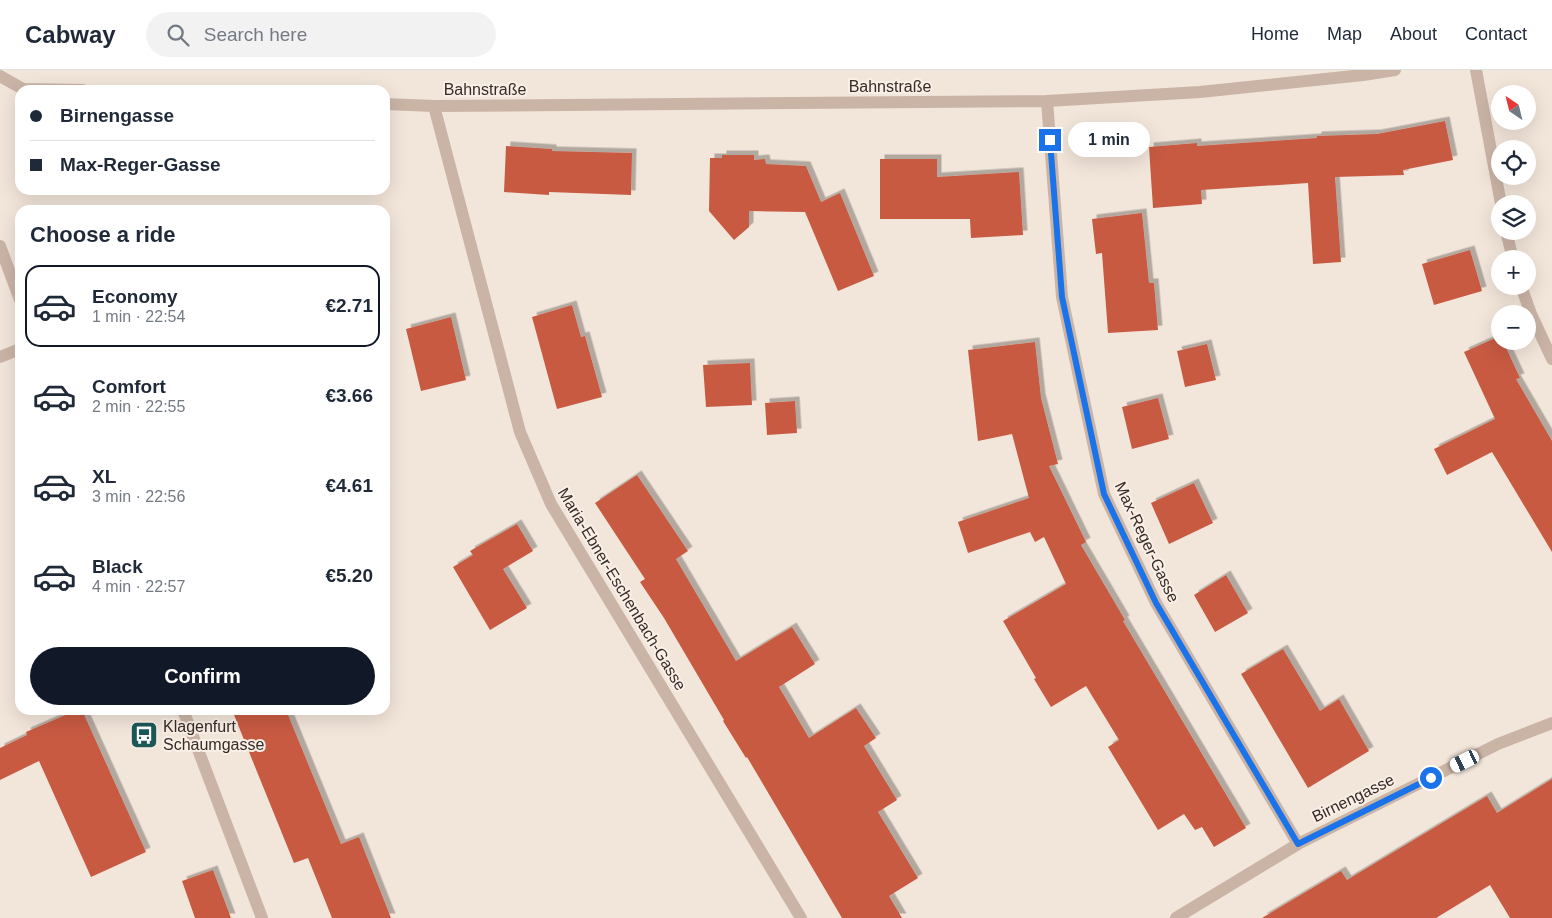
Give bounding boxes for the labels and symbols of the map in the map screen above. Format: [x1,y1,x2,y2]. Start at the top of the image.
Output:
street label: Bahnstraße [849,78,931,95]
street label: Bahnstraße [444,81,526,98]
north arrow [1491,85,1536,130]
callout: 1 min [1068,122,1150,158]
route end [1039,129,1061,151]
street label: Max-Reger-Gasse [1112,479,1182,605]
street label: Maria-Ebner-Eschenbach-Gasse [555,485,689,693]
place label: Klagenfurt Schaumgasse [163,718,264,753]
bus stop icon: Klagenfurt Schaumgasse [129,720,159,750]
car [1448,748,1481,774]
route start [1420,767,1442,789]
street label: Birnengasse [1309,771,1397,825]

